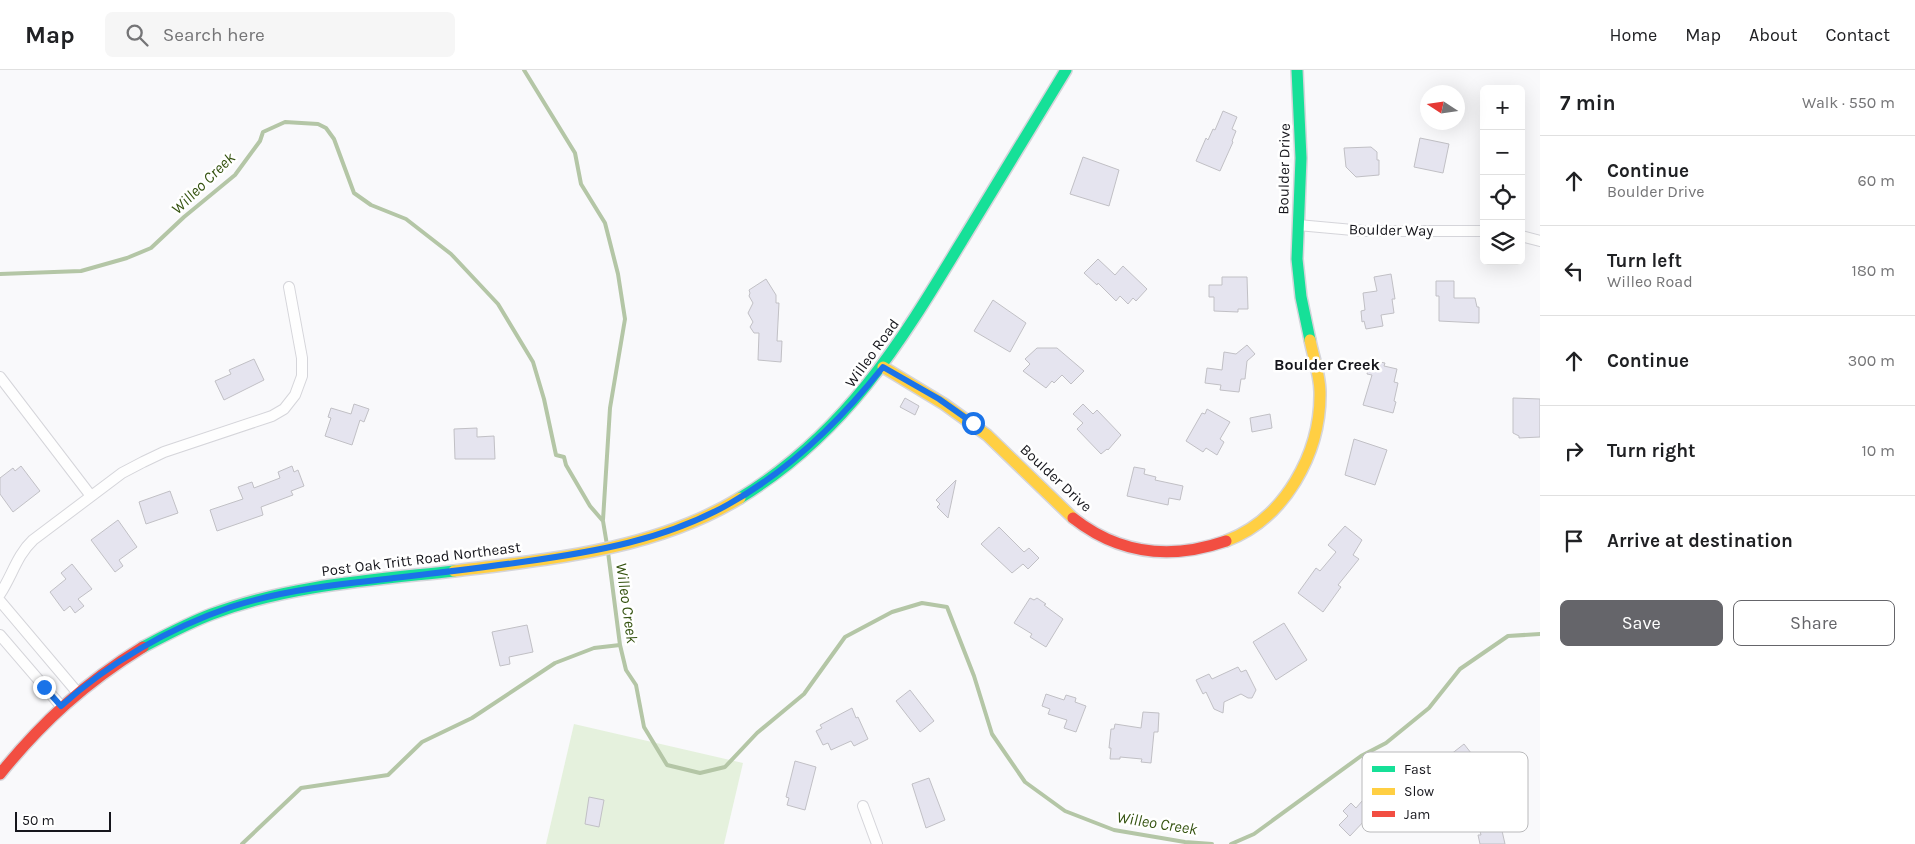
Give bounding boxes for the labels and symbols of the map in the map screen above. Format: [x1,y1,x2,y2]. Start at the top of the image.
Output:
north arrow [1420,85,1465,130]
street label: Boulder Drive [1274,123,1294,215]
water label: Willeo Creek [167,147,239,218]
street label: Boulder Way [1349,220,1433,240]
street label: Willeo Road [841,315,903,391]
district label: Boulder Creek [1274,355,1380,374]
route start [962,412,985,435]
street label: Boulder Drive [1016,440,1096,516]
street label: Post Oak Tritt Road Northeast [320,538,522,580]
water label: Willeo Creek [612,561,642,645]
route end [33,676,56,699]
legend [1362,752,1528,832]
text: Fast [1404,761,1431,778]
text: Slow [1404,783,1434,800]
text: Jam [1404,806,1430,823]
water label: Willeo Creek [1115,807,1199,839]
scale bar [15,809,111,832]

